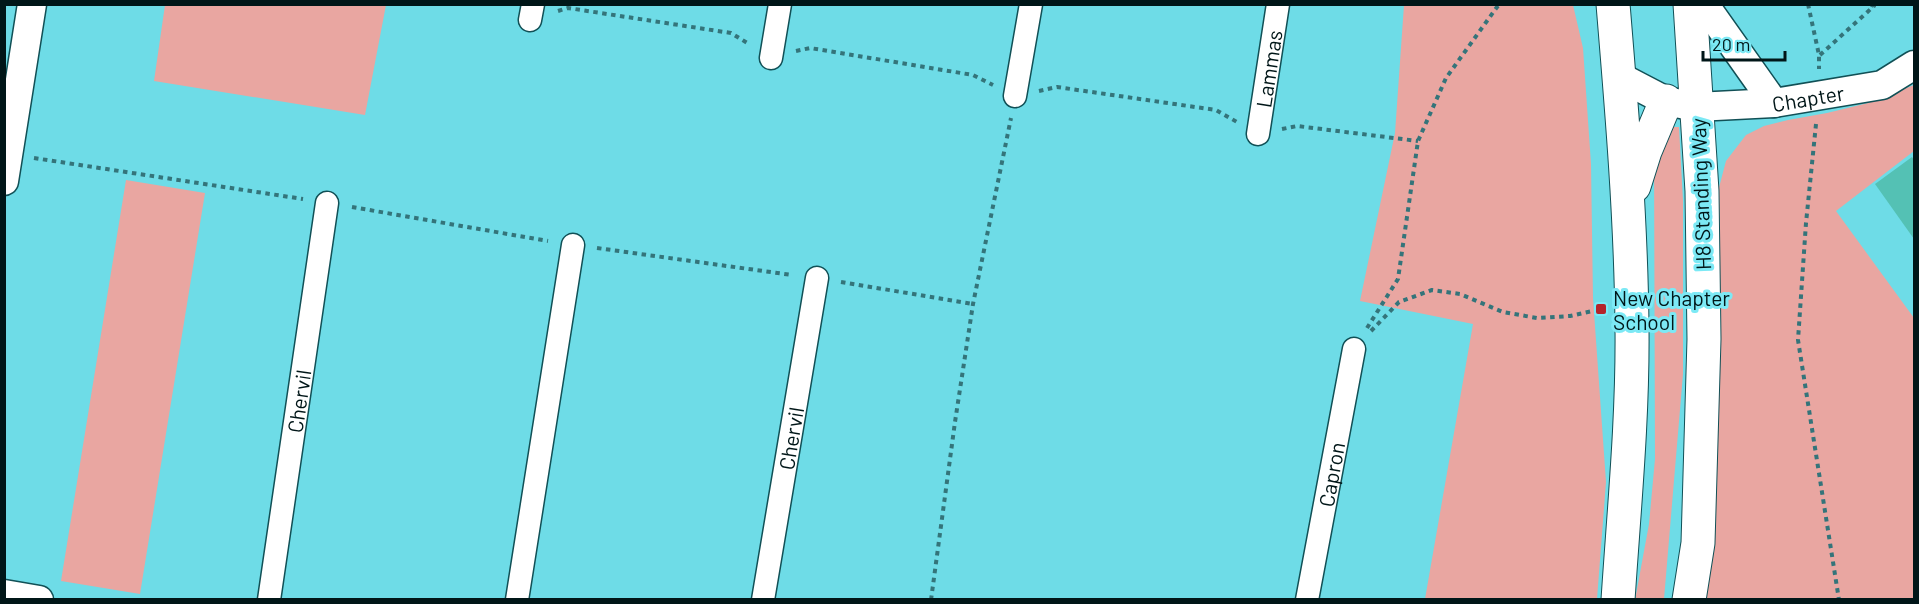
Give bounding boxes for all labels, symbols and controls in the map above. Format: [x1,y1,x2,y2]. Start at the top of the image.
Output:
scale bar [1703,24,1786,62]
street label: Lammas [1250,28,1286,109]
text: 20 m [1712,33,1750,55]
street label: Chapter [1770,79,1846,116]
street label: H8 Standing Way [1685,117,1715,270]
place label: New Chapter School [1613,285,1730,334]
marker: New Chapter School [1594,302,1608,316]
street label: Chervil [281,368,315,434]
street label: Chervil [773,405,808,472]
street label: Capron [1312,440,1349,509]

